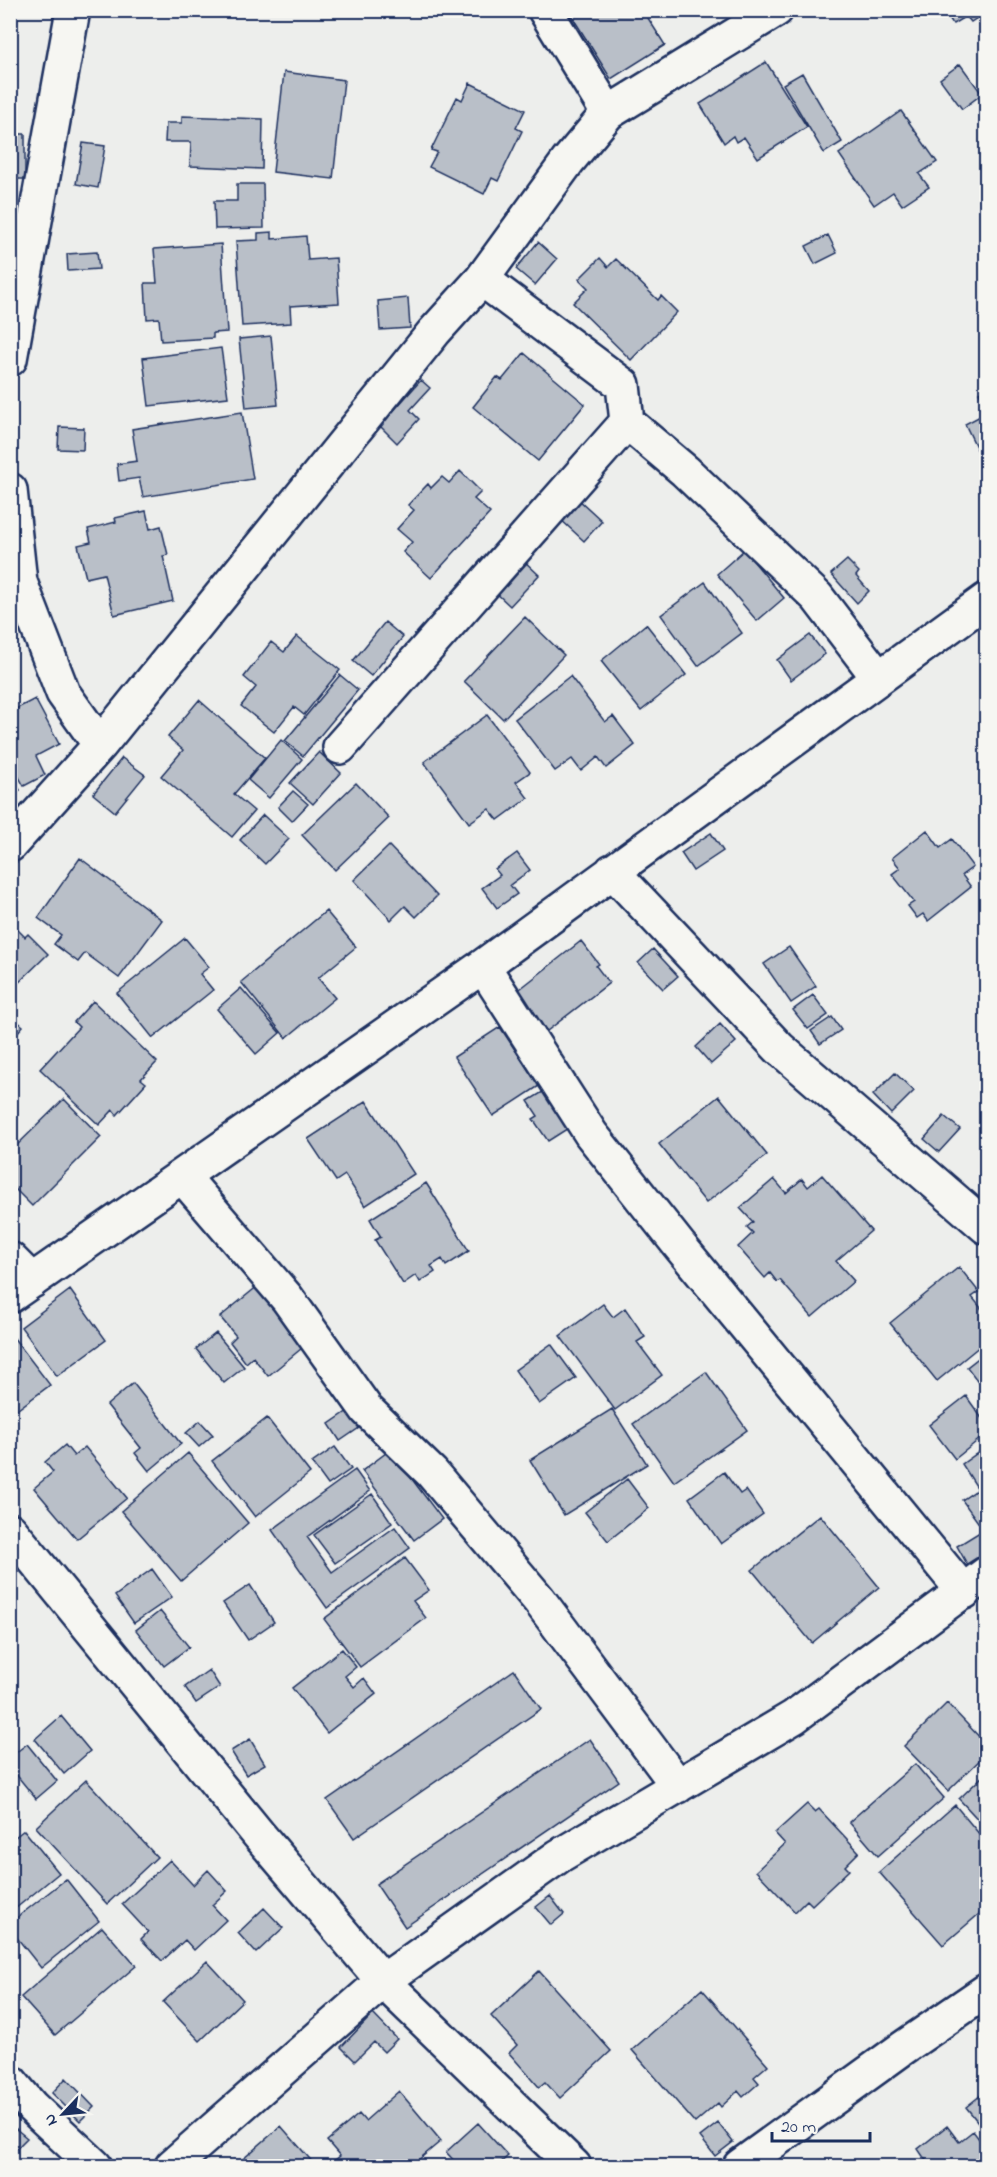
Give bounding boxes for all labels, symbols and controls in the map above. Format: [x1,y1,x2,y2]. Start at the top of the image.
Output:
north arrow [33,2084,93,2144]
scale bar [772,2105,870,2143]
text: N [38,2109,64,2130]
text: 20 m [781,2115,816,2141]

